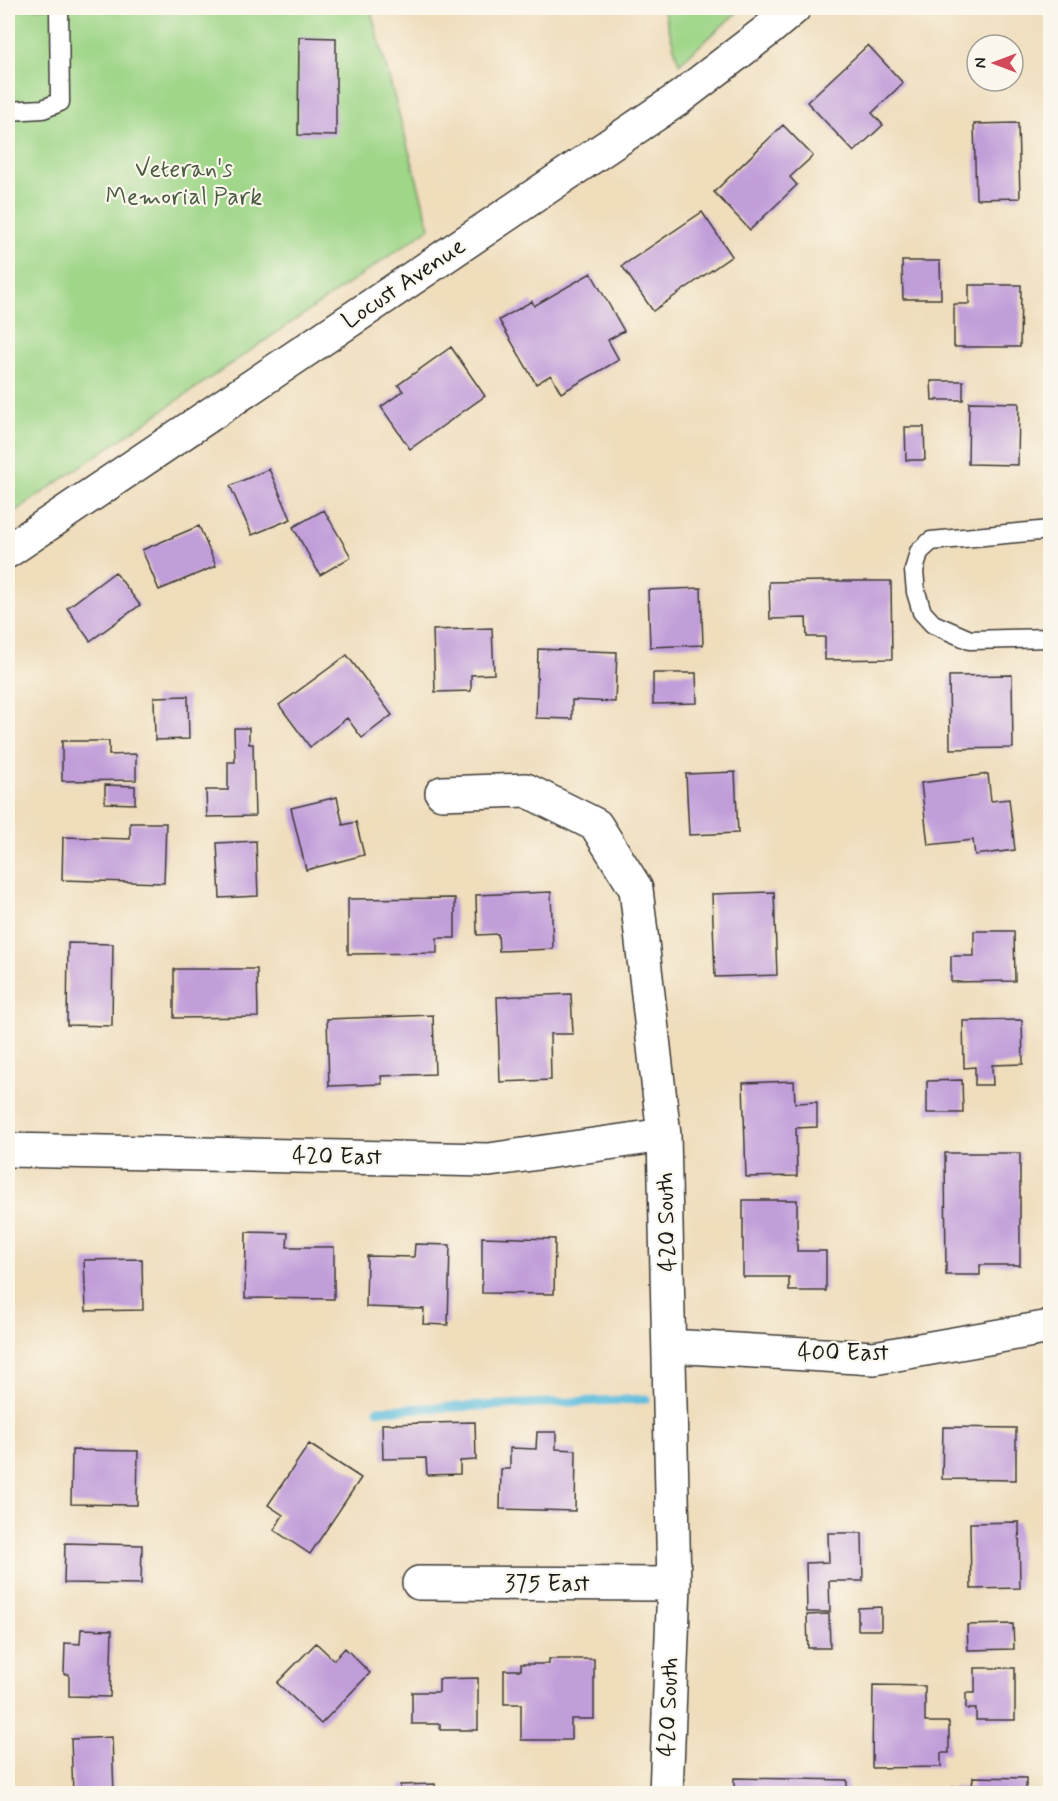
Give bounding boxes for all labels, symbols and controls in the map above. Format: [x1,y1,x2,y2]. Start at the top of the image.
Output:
north arrow [965,33,1025,93]
text: N [971,58,992,68]
park label: Veteran's Memorial Park [106,154,262,213]
street label: Locust Avenue [336,231,472,337]
street label: 420 East [292,1141,383,1173]
street label: 420 South [650,1172,684,1272]
street label: 400 East [798,1338,889,1369]
street label: 375 East [504,1569,590,1600]
street label: 420 South [652,1657,686,1757]

